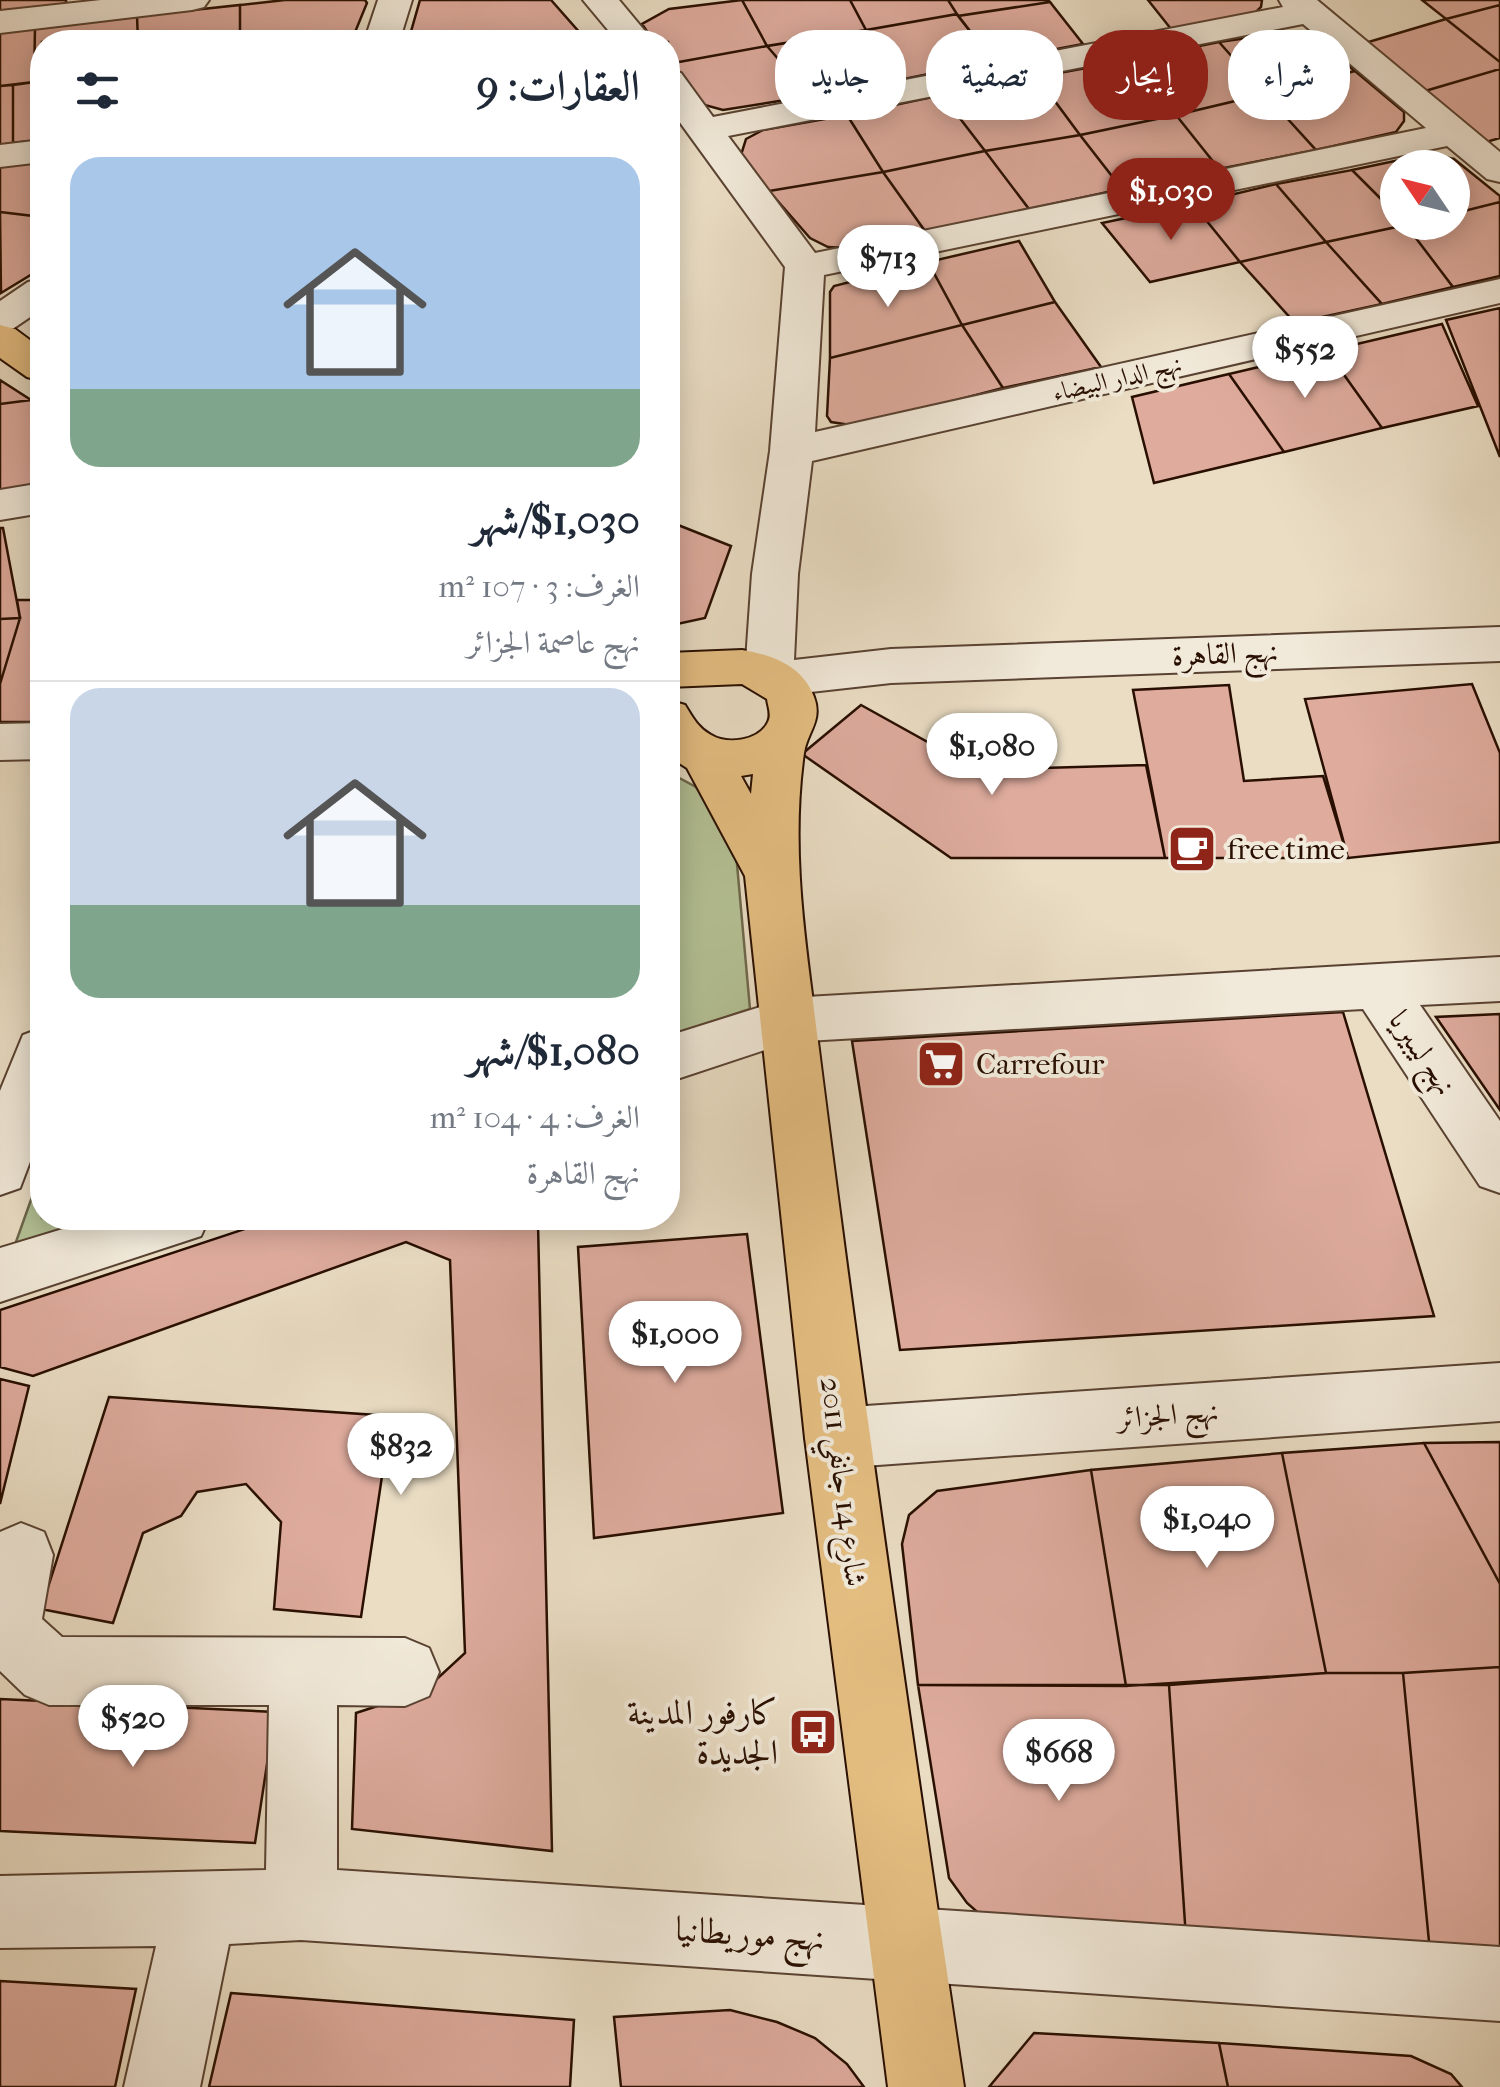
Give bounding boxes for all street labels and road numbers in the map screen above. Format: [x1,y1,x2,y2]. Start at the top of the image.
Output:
street label: نهج الدار البيضاء [1050,349,1186,415]
street label: نهج القاهرة [1171,635,1279,682]
street label: نهج ليبيريا [1374,1004,1463,1107]
street label: شارع 14 جانفي 2011 [801,1375,873,1590]
street label: نهج الجزائر [1113,1394,1220,1445]
street label: نهج موريطانيا [673,1908,826,1970]

